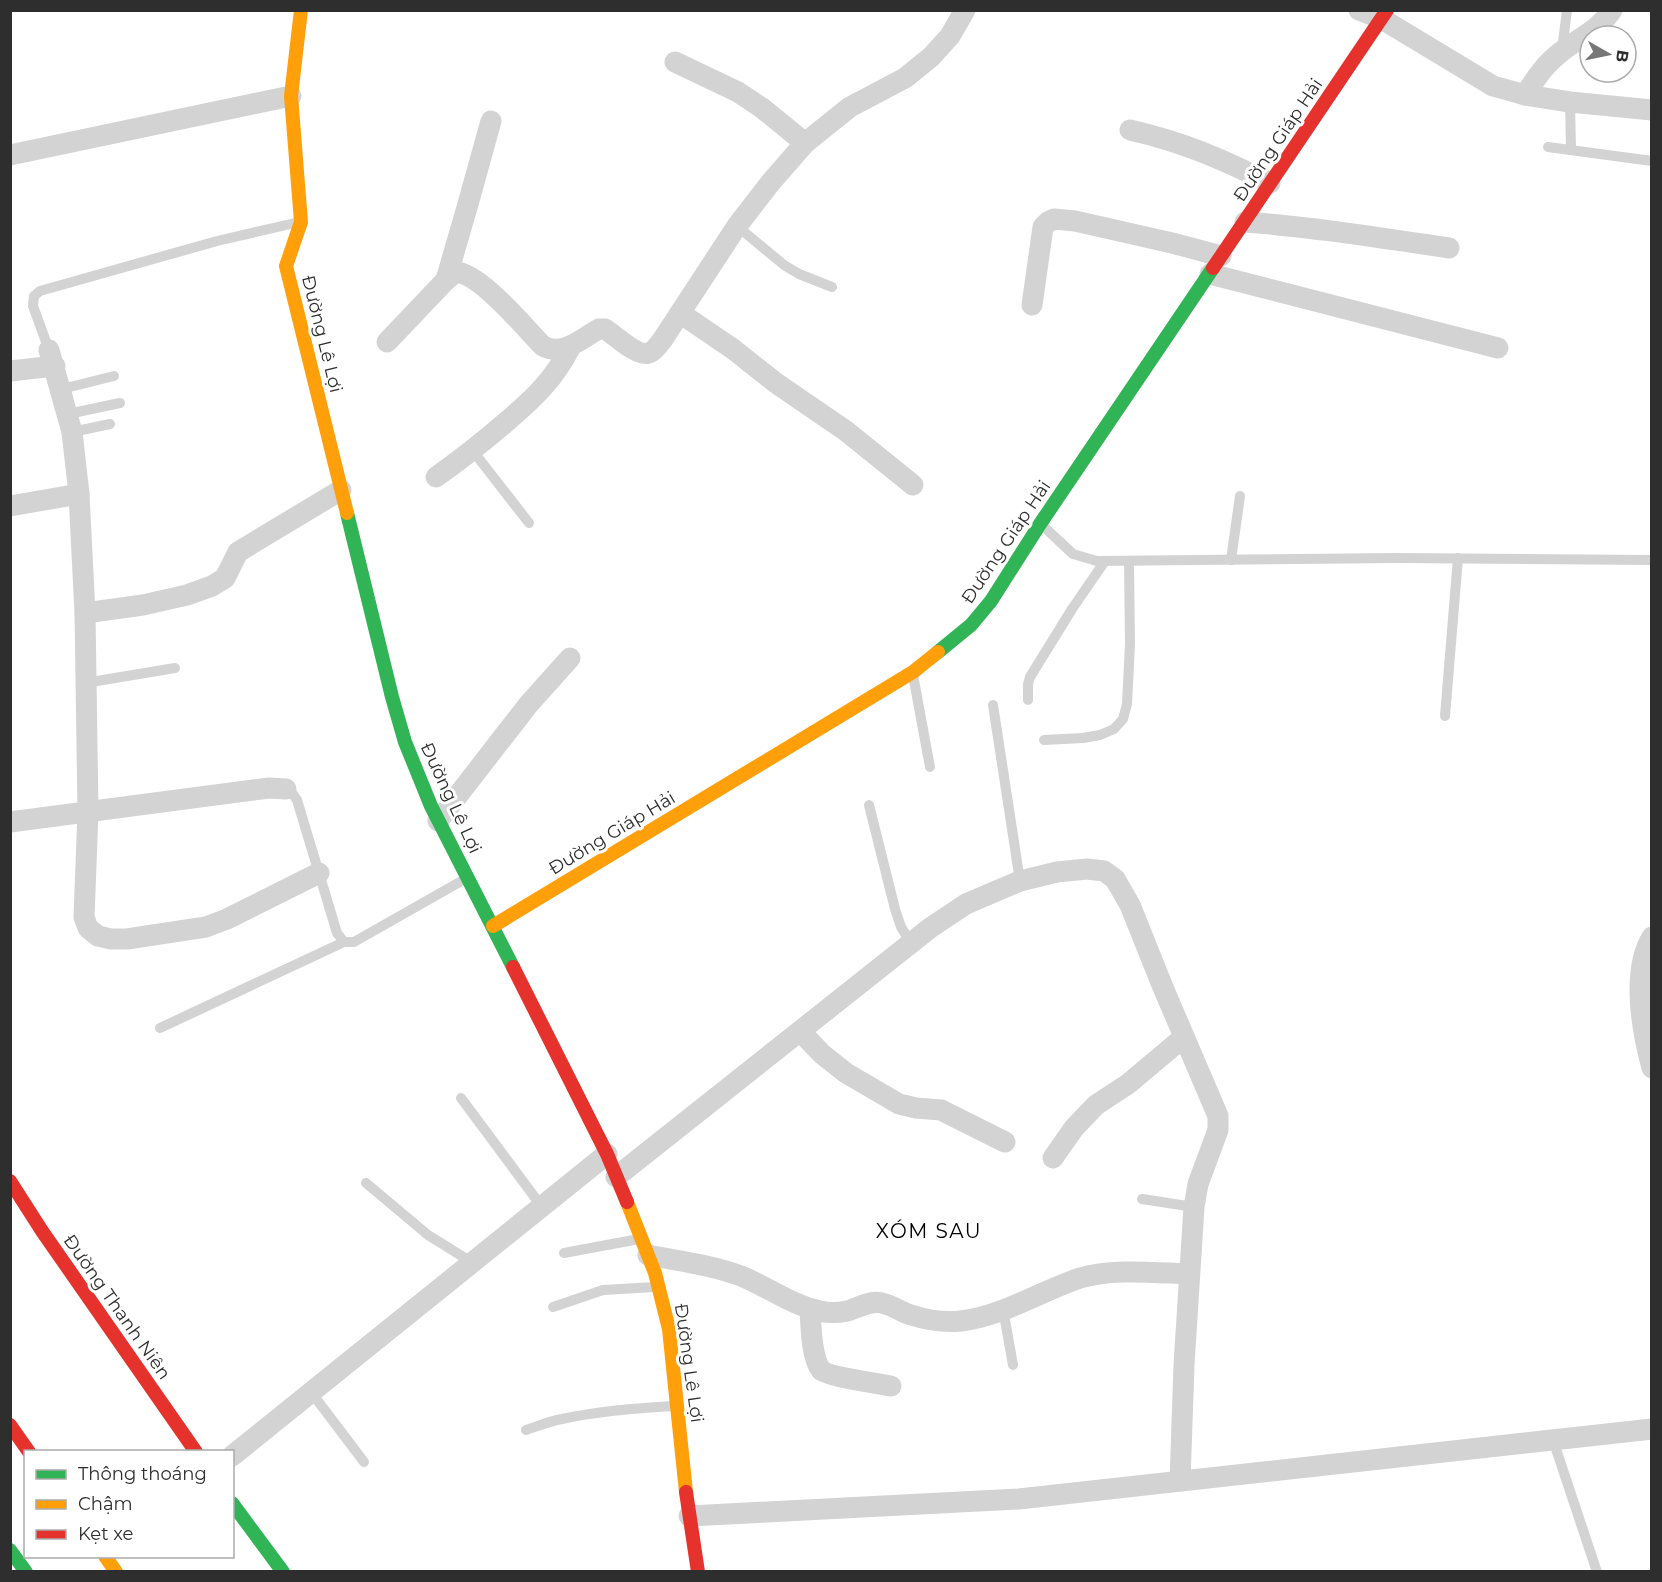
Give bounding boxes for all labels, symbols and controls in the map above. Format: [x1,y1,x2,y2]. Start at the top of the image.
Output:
north arrow [1578,24,1638,84]
text: B [1612,49,1633,64]
street label: Đường Giáp Hải [1229,74,1327,206]
street label: Đường Lê Lợi [297,273,347,395]
street label: Đường Giáp Hải [957,476,1055,608]
street label: Đường Lê Lợi [416,739,486,857]
street label: Đường Giáp Hải [545,787,679,879]
district label: XÓM SAU [876,1219,982,1243]
street label: Đường Thanh Niên [59,1230,175,1384]
street label: Đường Lê Lợi [670,1302,708,1424]
legend [24,1450,234,1558]
text: Thông thoáng [78,1463,207,1485]
text: Chậm [78,1493,133,1515]
text: Kẹt xe [78,1523,134,1545]

